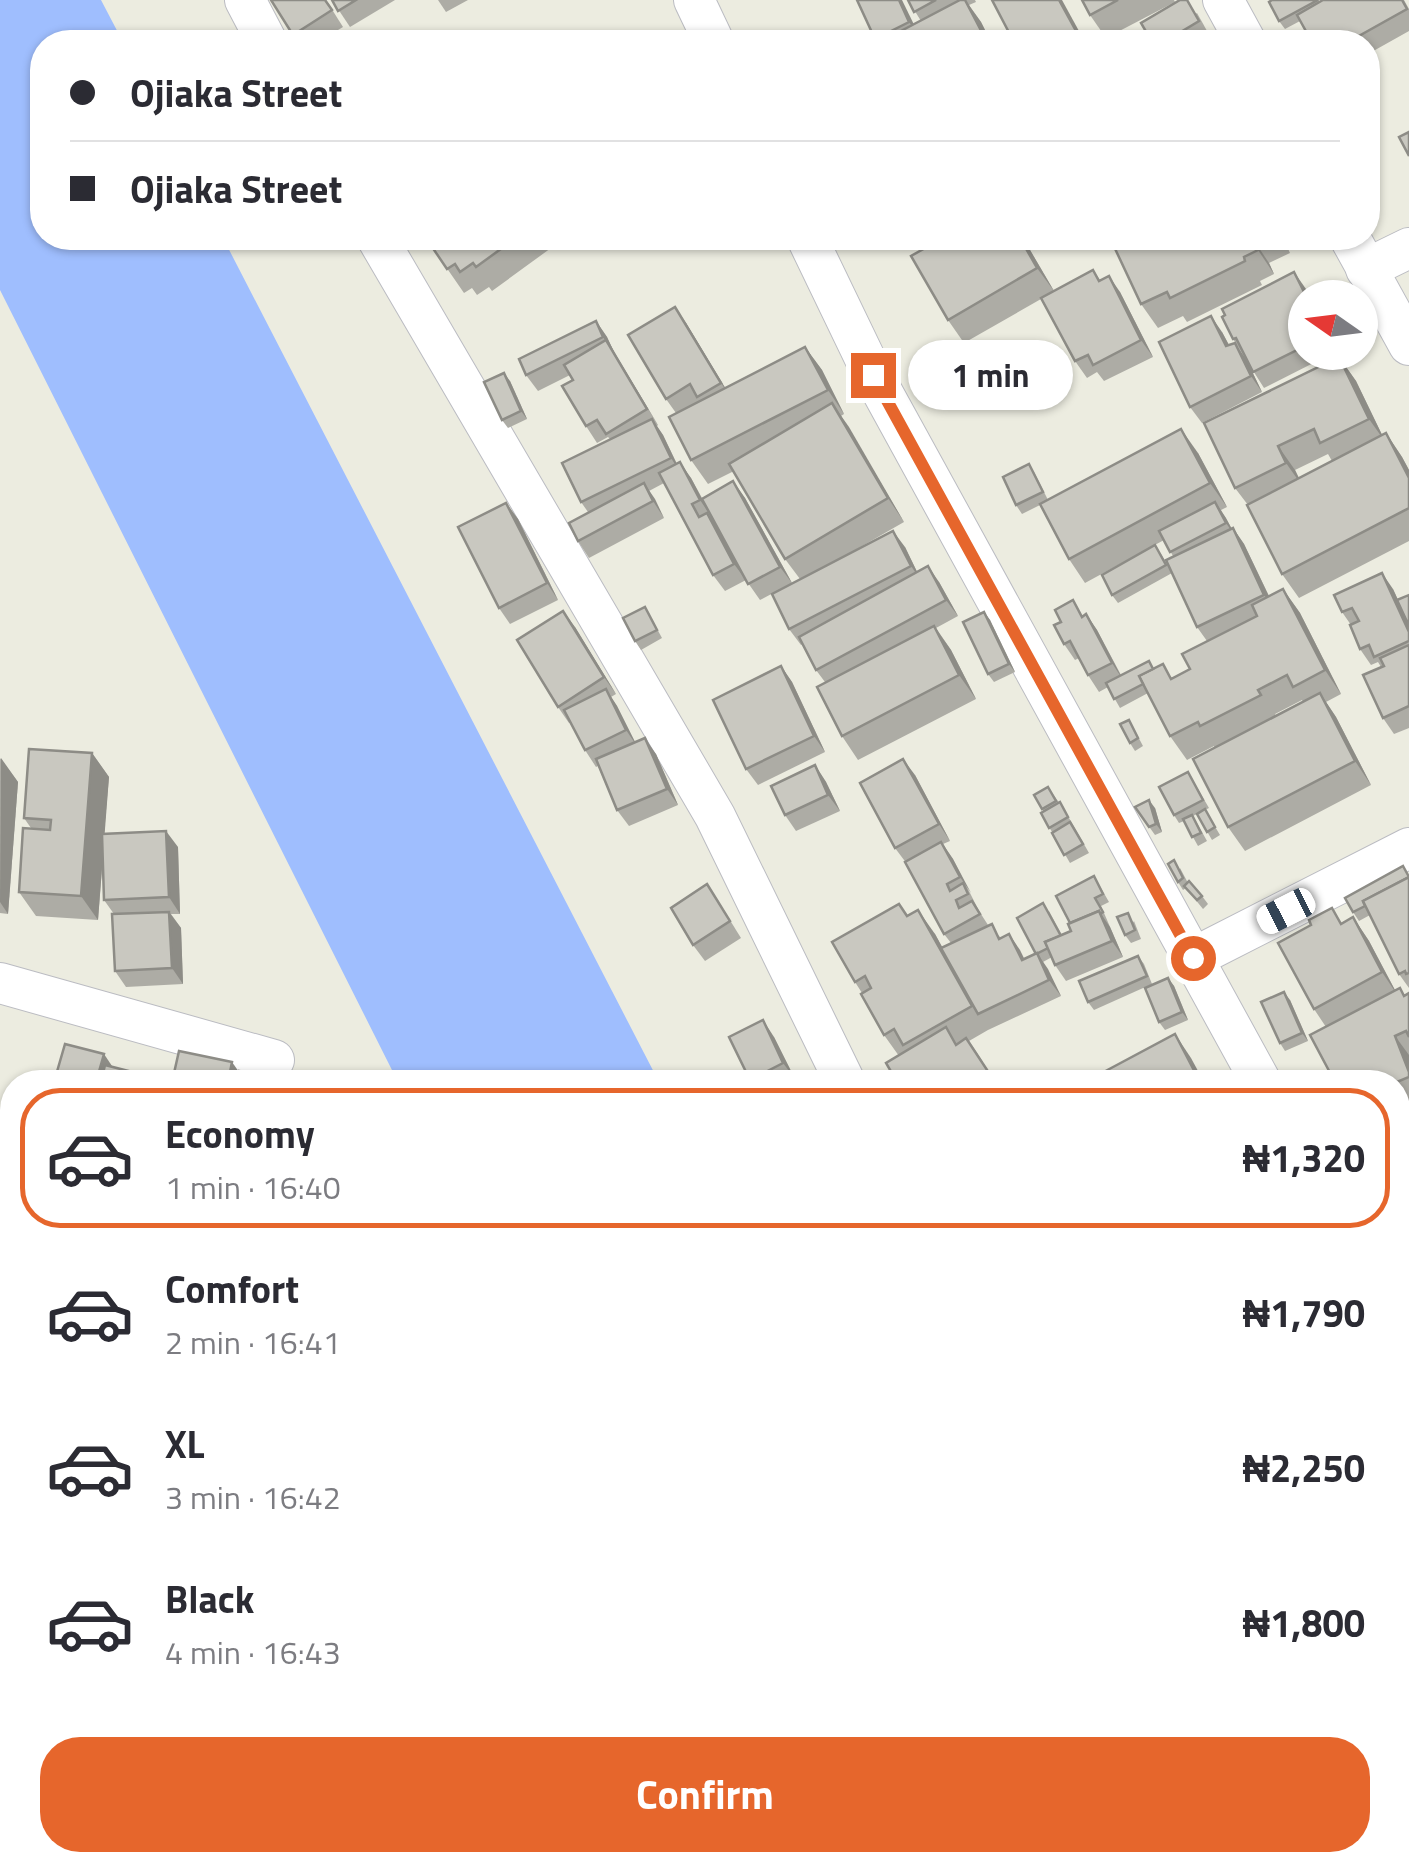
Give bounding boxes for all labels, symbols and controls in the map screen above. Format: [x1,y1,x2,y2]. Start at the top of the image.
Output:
text: Ojiaka Street [130,64,342,122]
text: Ojiaka Street [130,160,342,218]
north arrow [1288,280,1378,370]
map controls [1288,280,1378,370]
callout: 1 min [908,340,1073,410]
text: 1 min [952,351,1029,399]
route end [851,353,896,398]
car [1252,884,1320,938]
route start [1171,936,1216,981]
text: Economy [165,1105,315,1163]
icon: car [45,1113,135,1203]
text: ₦1,320 [1242,1129,1365,1187]
text: 1 min · 16:40 [165,1163,341,1211]
text: Comfort [165,1260,299,1318]
icon: car [45,1268,135,1358]
text: ₦1,790 [1242,1284,1365,1342]
text: 2 min · 16:41 [165,1318,341,1366]
text: XL [165,1415,205,1473]
icon: car [45,1423,135,1513]
text: ₦2,250 [1242,1439,1365,1497]
text: 3 min · 16:42 [165,1473,341,1521]
text: Black [165,1570,254,1628]
icon: car [45,1578,135,1668]
text: ₦1,800 [1242,1594,1365,1652]
text: 4 min · 16:43 [165,1628,341,1676]
button: Confirm [40,1737,1370,1852]

